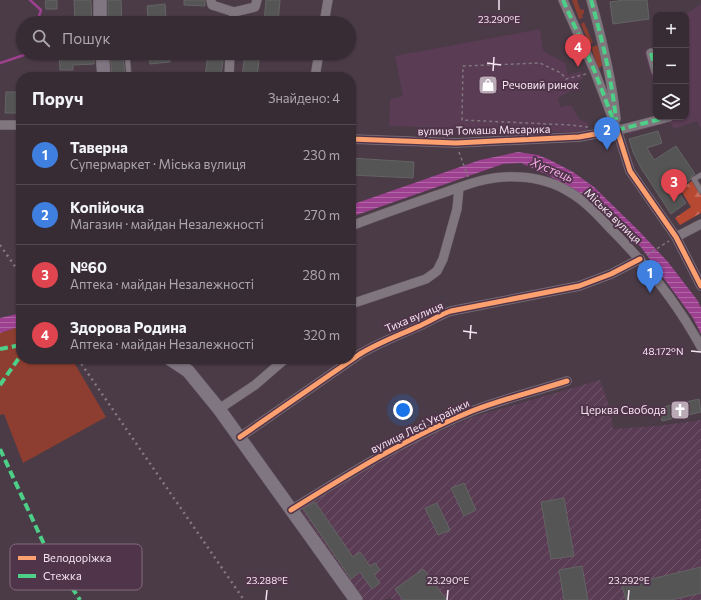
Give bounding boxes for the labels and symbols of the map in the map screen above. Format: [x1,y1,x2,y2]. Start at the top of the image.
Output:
text: 23.290°E [478,13,520,25]
pin: 4 [565,34,591,67]
shop icon: Речовий ринок [477,74,499,96]
place label: Речовий ринок [502,78,579,91]
pin: 2 [594,117,620,150]
street label: вулиця Томаша Масарика [417,122,551,137]
water label: Хустець [528,154,576,184]
pin: 3 [661,169,687,202]
street label: Міська вулиця [582,185,645,246]
pin: 1 [637,260,663,293]
street label: Тиха вулиця [383,298,445,335]
text: 48.172°N [643,345,683,357]
street label: вулиця Лесі Українки [368,396,471,455]
church icon: Церква Свобода [669,399,691,421]
your location [393,400,413,420]
place label: Церква Свобода [581,403,666,416]
legend [10,544,142,590]
text: Велодоріжка [43,551,111,564]
text: Стежка [43,569,82,582]
text: 23.288°E [246,574,288,586]
text: 23.290°E [427,574,469,586]
text: 23.292°E [608,574,650,586]

